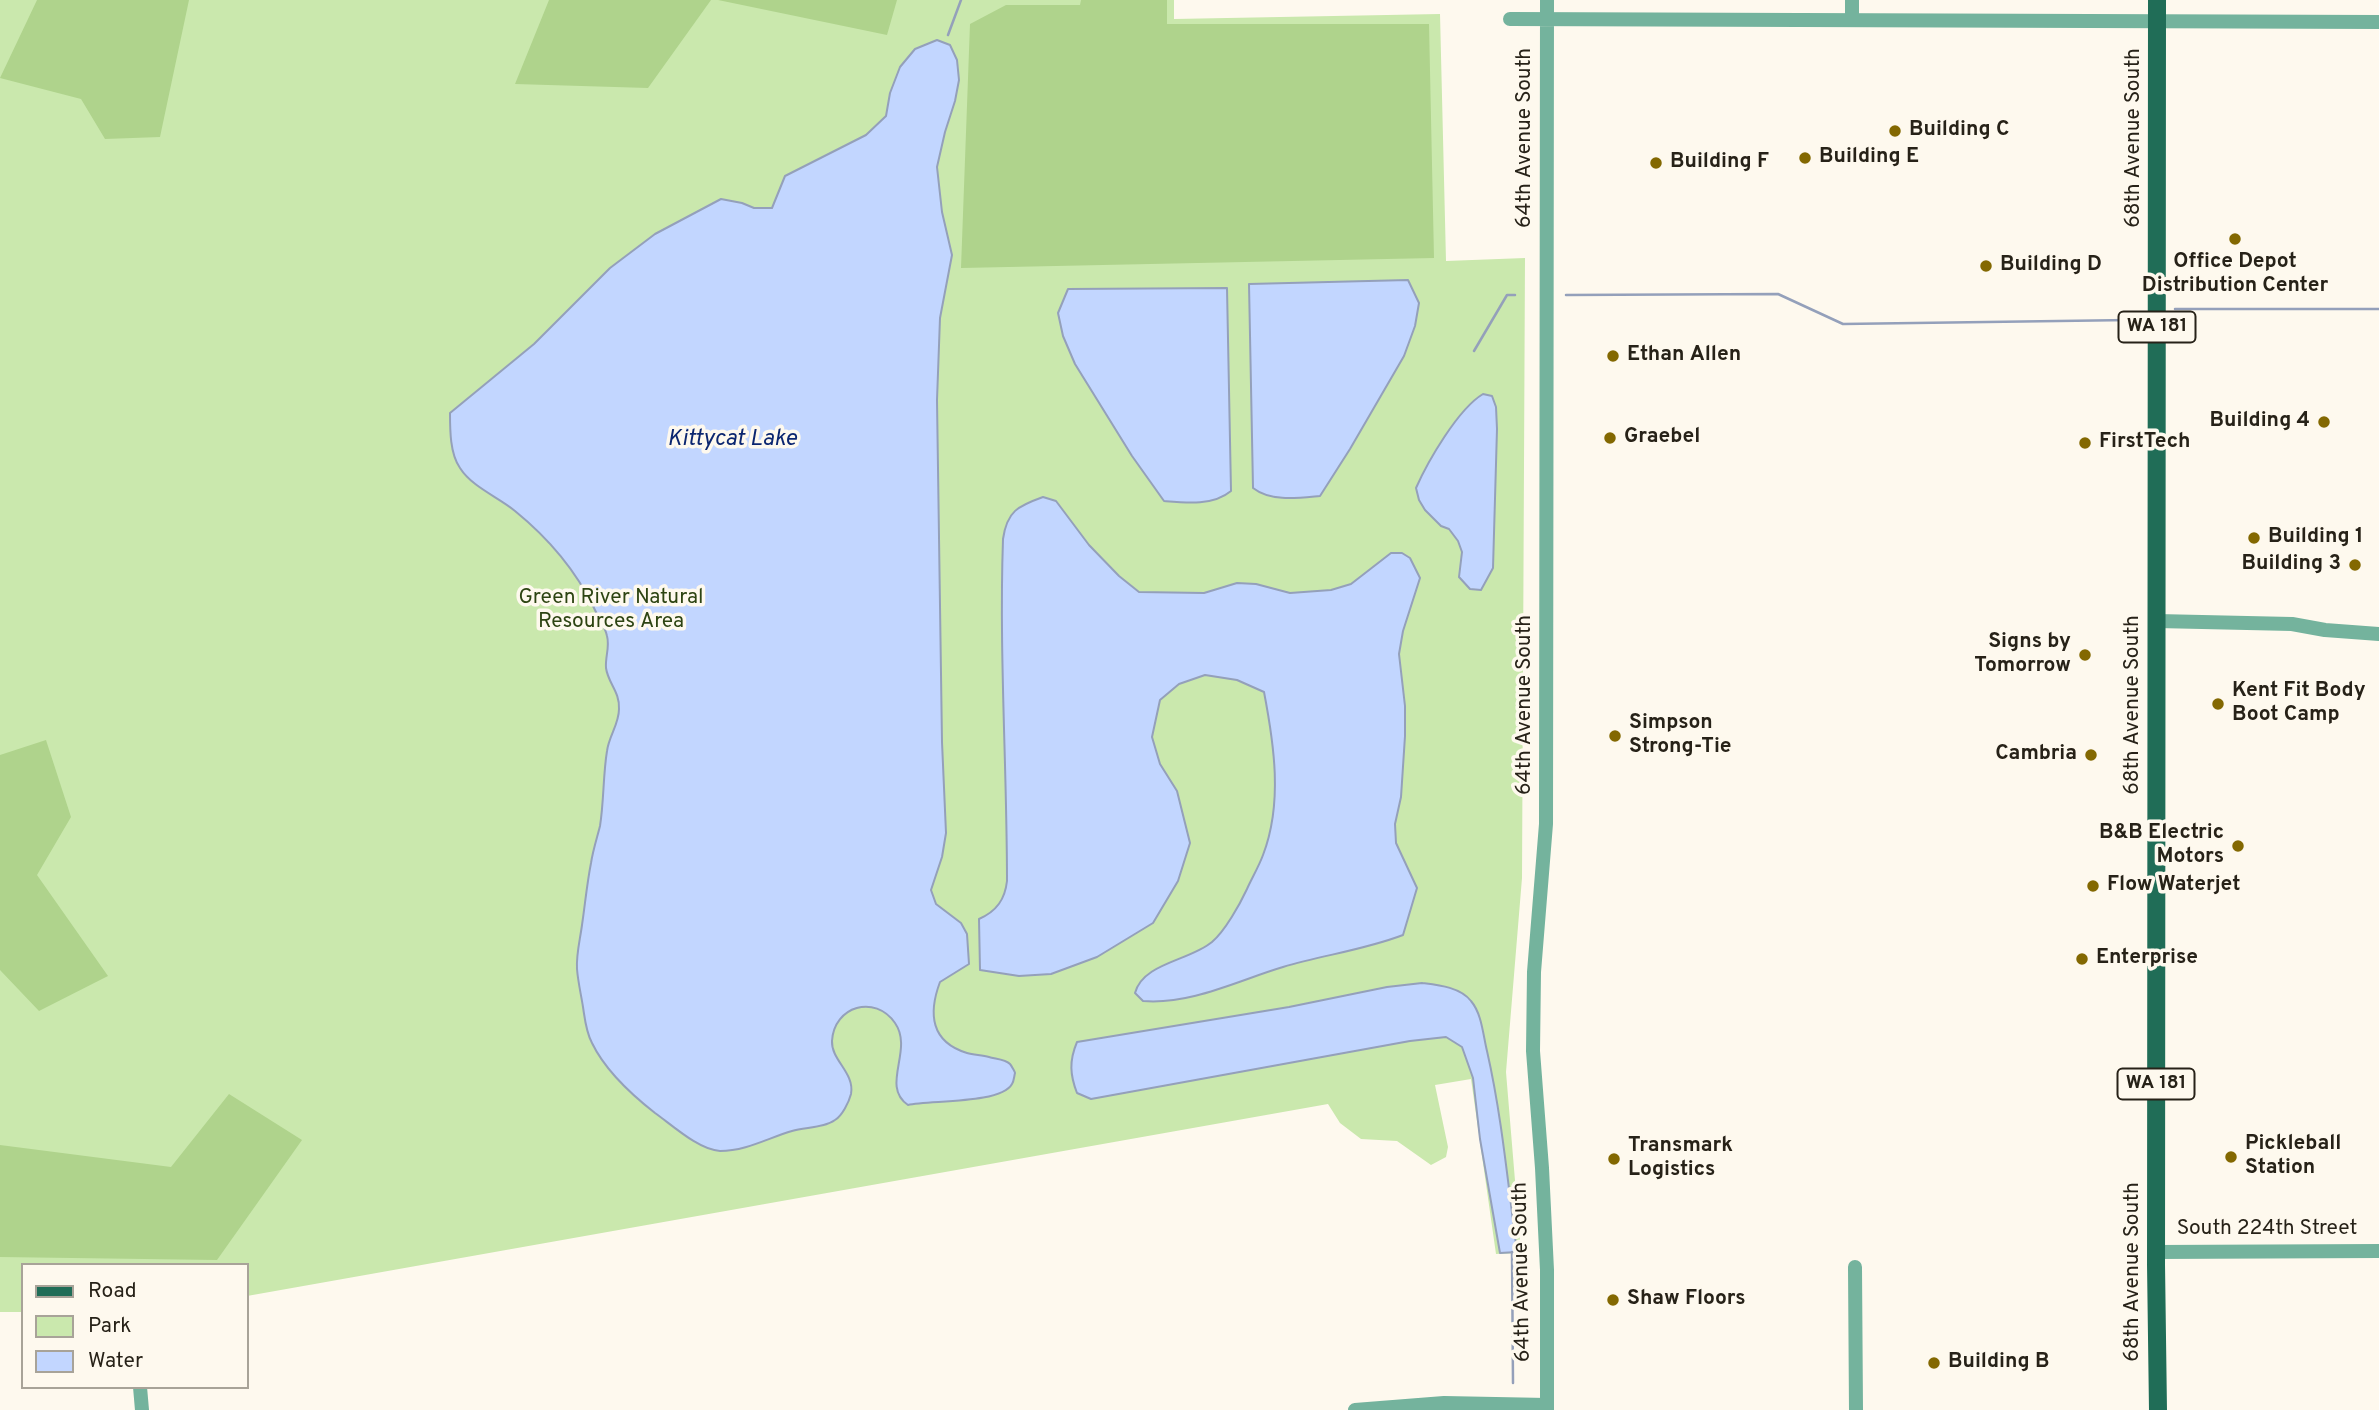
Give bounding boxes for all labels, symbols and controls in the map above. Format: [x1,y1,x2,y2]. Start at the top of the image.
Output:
street label: 64th Avenue South [1513,48,1539,228]
street label: 68th Avenue South [2122,48,2148,228]
place label: Building C [1909,118,2009,144]
marker: Building C [1887,123,1903,139]
place label: Building E [1819,145,1919,171]
place label: Building F [1670,150,1769,176]
marker: Building E [1797,150,1813,166]
marker: Building F [1648,155,1664,171]
marker: Office Depot Distribution Center [2227,231,2243,247]
place label: Office Depot Distribution Center [2142,250,2328,300]
place label: Building D [2000,253,2102,279]
marker: Building D [1978,258,1994,274]
road number: WA 181 [2118,312,2196,342]
place label: Ethan Allen [1627,343,1741,369]
marker: Ethan Allen [1605,348,1621,364]
place label: Building 4 [2210,409,2310,435]
marker: Building 4 [2316,414,2332,430]
place label: Graebel [1624,425,1700,451]
water label: Kittycat Lake [667,426,797,454]
marker: Graebel [1602,430,1618,446]
place label: FirstTech [2099,430,2191,456]
marker: FirstTech [2077,435,2093,451]
place label: Building 1 [2268,525,2363,551]
marker: Building 1 [2246,530,2262,546]
place label: Building 3 [2241,552,2341,578]
marker: Building 3 [2347,557,2363,573]
park label: Green River Natural Resources Area [518,586,704,636]
street label: 64th Avenue South [1513,615,1539,795]
street label: 68th Avenue South [2121,615,2147,795]
place label: Signs by Tomorrow [1974,630,2071,680]
marker: Signs by Tomorrow [2077,647,2093,663]
place label: Kent Fit Body Boot Camp [2232,679,2366,729]
marker: Kent Fit Body Boot Camp [2210,696,2226,712]
place label: Simpson Strong-Tie [1629,711,1732,761]
marker: Simpson Strong-Tie [1607,728,1623,744]
place label: Cambria [1995,742,2077,768]
marker: Cambria [2083,747,2099,763]
place label: B&B Electric Motors [2099,821,2224,871]
marker: B&B Electric Motors [2230,838,2246,854]
place label: Flow Waterjet [2107,873,2240,899]
marker: Flow Waterjet [2085,878,2101,894]
place label: Enterprise [2096,946,2198,972]
marker: Enterprise [2074,951,2090,967]
road number: WA 181 [2118,1068,2194,1100]
place label: Pickleball Station [2245,1132,2341,1182]
place label: Transmark Logistics [1628,1134,1733,1184]
marker: Pickleball Station [2223,1149,2239,1165]
marker: Transmark Logistics [1606,1151,1622,1167]
street label: 64th Avenue South [1509,1182,1537,1362]
street label: 68th Avenue South [2121,1182,2147,1362]
street label: South 224th Street [2177,1217,2357,1243]
legend [21,1263,248,1389]
text: Road [88,1278,137,1305]
place label: Shaw Floors [1627,1287,1746,1313]
marker: Shaw Floors [1605,1292,1621,1308]
text: Park [88,1313,131,1340]
text: Water [88,1348,143,1375]
place label: Building B [1948,1350,2049,1376]
marker: Building B [1926,1355,1942,1371]

